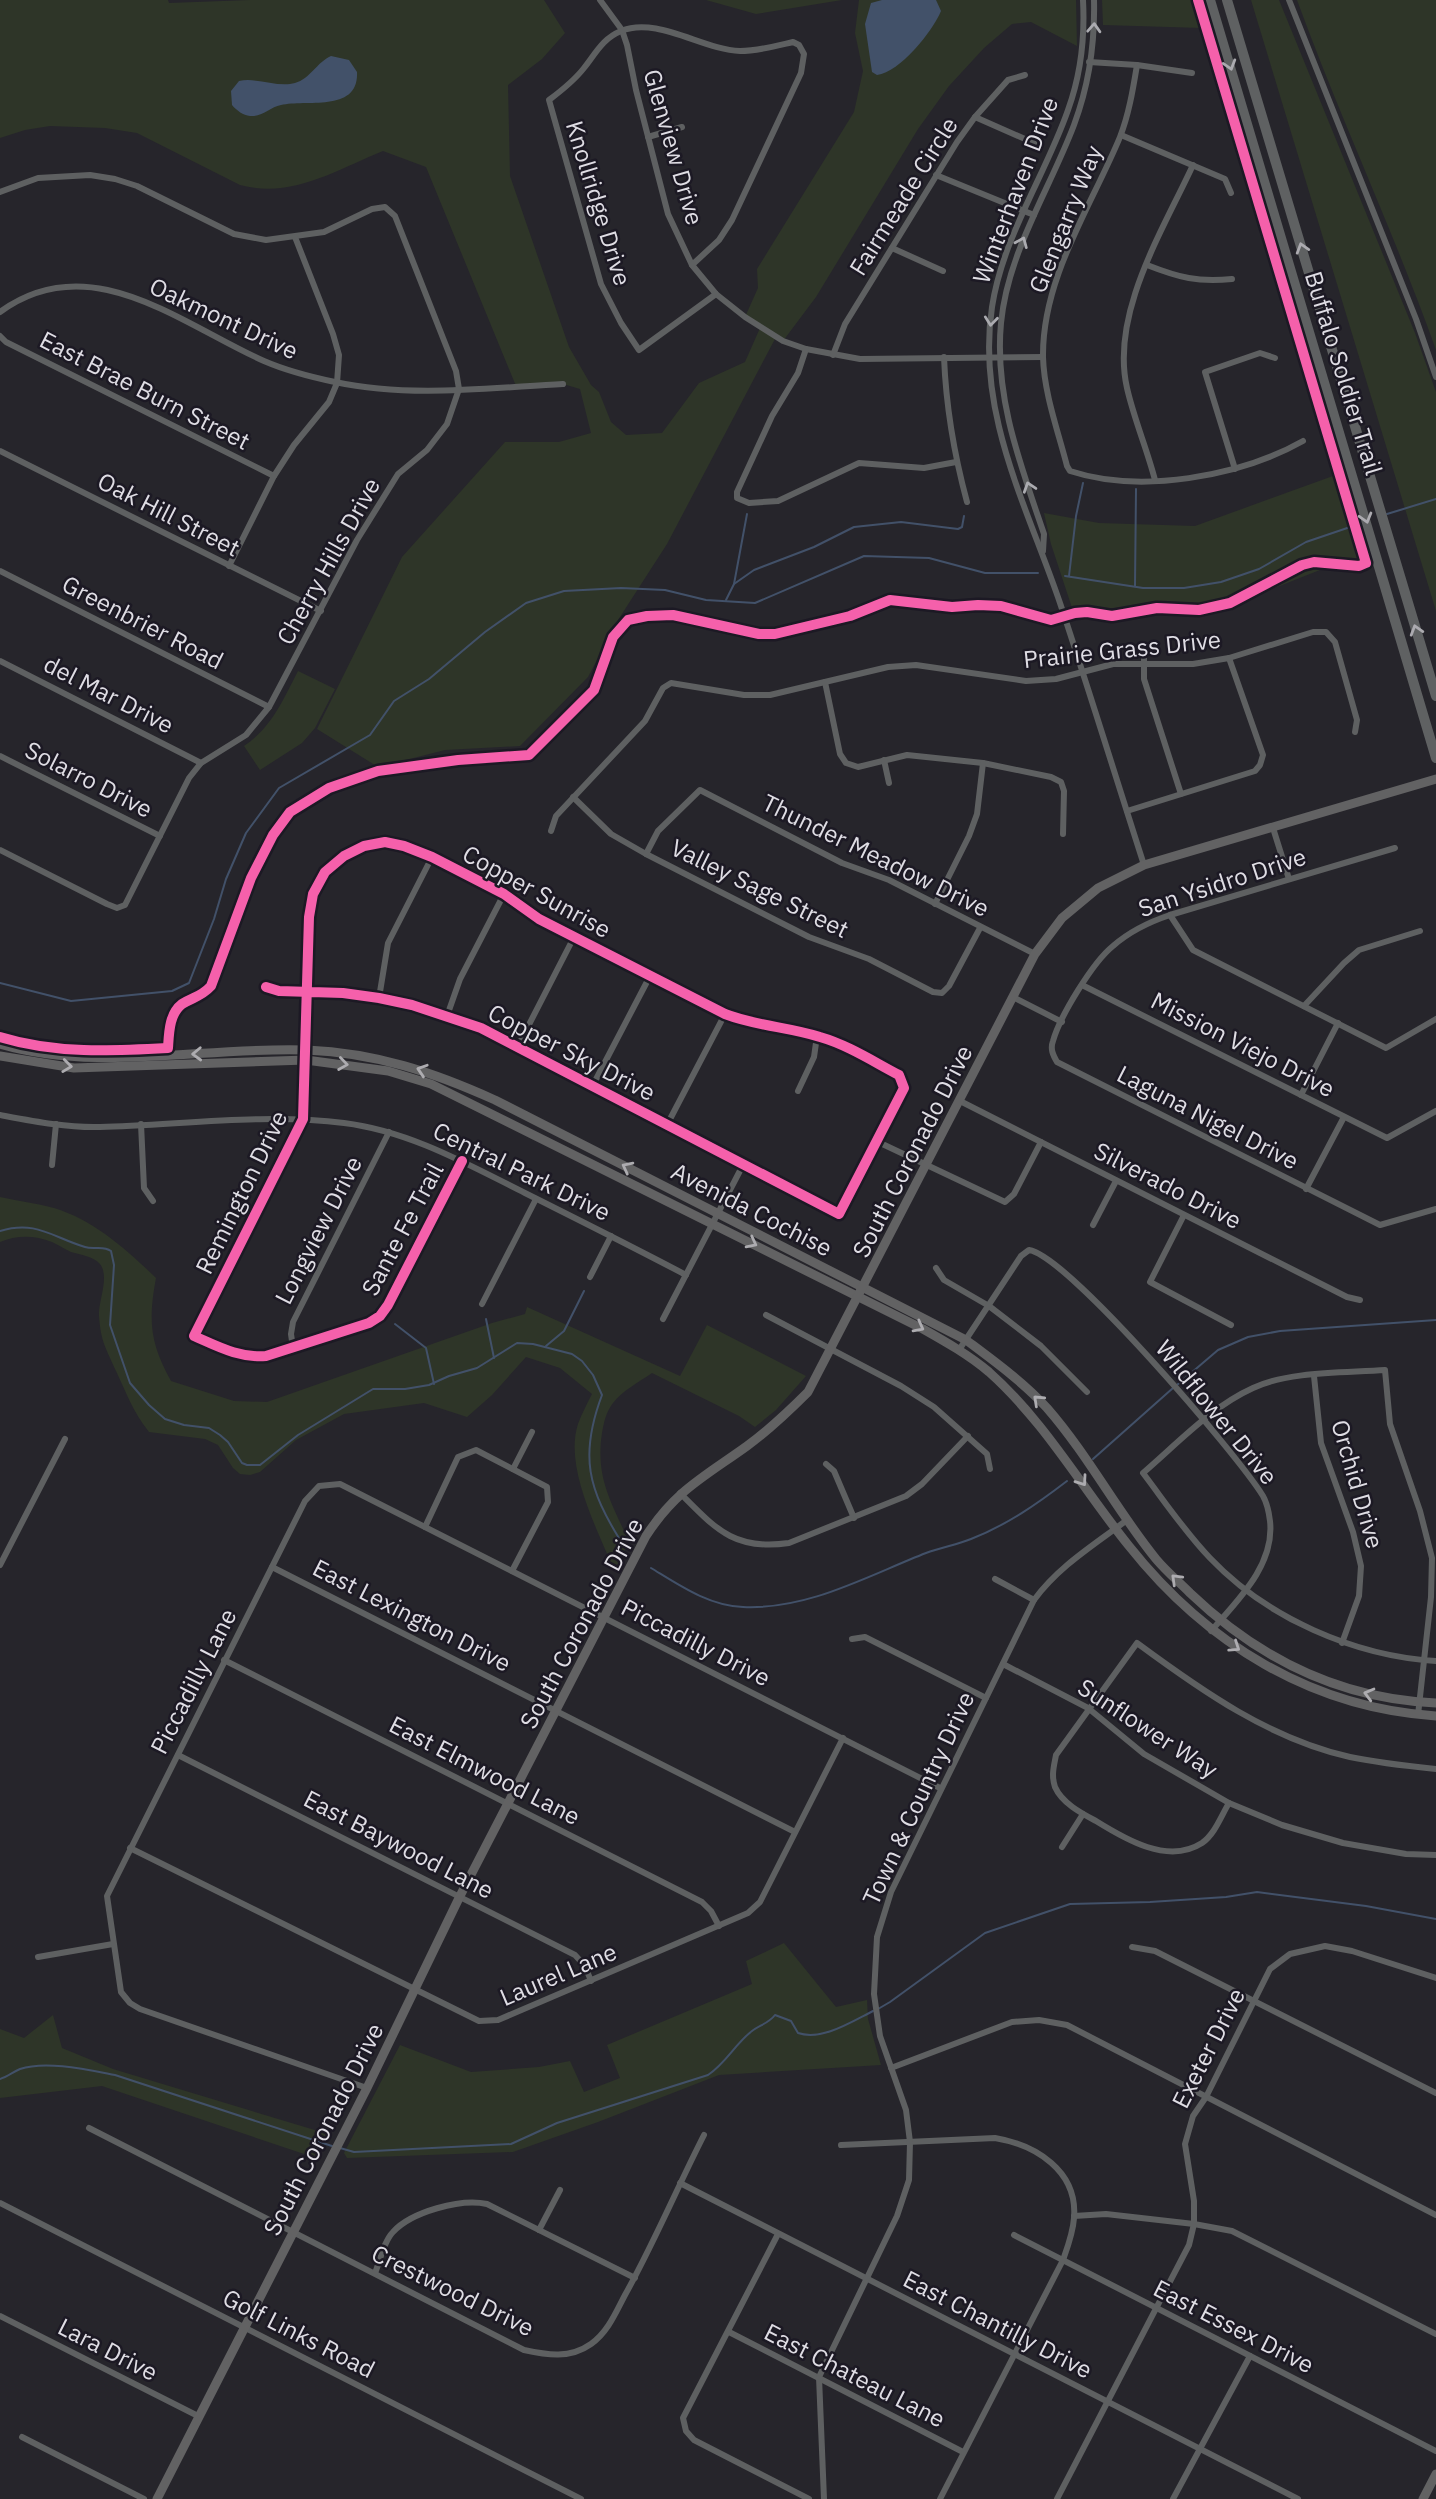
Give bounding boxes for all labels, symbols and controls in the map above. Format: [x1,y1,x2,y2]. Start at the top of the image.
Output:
one-way arrow [1086,22,1101,33]
one-way arrow [1221,59,1236,71]
street label: Glenview Drive [636,65,712,229]
street label: Winterhaven Drive [965,92,1065,288]
street label: Fairmeade Circle [841,111,965,281]
street label: Knollridge Drive [559,117,639,289]
street label: Glengarry Way [1021,140,1109,298]
one-way arrow [1014,237,1028,250]
one-way arrow [1295,242,1310,254]
street label: Buffalo Soldier Trail [1298,267,1390,479]
street label: Oakmont Drive [145,270,303,366]
one-way arrow [983,315,998,327]
street label: East Brae Burn Street [35,323,255,457]
street label: Oak Hill Street [92,464,246,564]
street label: Cherry Hills Drive [269,472,387,650]
one-way arrow [1023,482,1037,494]
one-way arrow [1357,512,1372,524]
street label: Greenbrier Road [57,568,229,676]
street label: Prairie Grass Drive [1022,623,1222,675]
one-way arrow [1410,625,1425,637]
street label: del Mar Drive [39,648,179,740]
street label: Solarro Drive [20,733,158,825]
street label: Thunder Meadow Drive [757,786,995,924]
street label: Valley Sage Street [666,831,854,945]
street label: Copper Sunrise [457,837,617,945]
street label: San Ysidro Drive [1134,840,1310,924]
street label: Mission Viejo Drive [1146,984,1340,1104]
street label: Copper Sky Drive [483,996,661,1108]
street label: South Coronado Drive [845,1039,979,1263]
one-way arrow [191,1046,202,1061]
one-way arrow [337,1057,349,1072]
street label: Laguna Nigel Drive [1112,1057,1304,1177]
one-way arrow [61,1059,73,1074]
one-way arrow [416,1064,429,1078]
street label: Remington Drive [188,1105,294,1279]
street label: Central Park Drive [428,1114,616,1228]
street label: Silverado Drive [1089,1134,1247,1236]
street label: Longview Drive [267,1150,369,1310]
street label: Avenida Cochise [666,1155,838,1263]
street label: Sante Fe Trail [354,1157,450,1301]
one-way arrow [622,1162,634,1176]
one-way arrow [745,1235,757,1249]
one-way arrow [912,1319,924,1332]
street label: Wildflower Drive [1149,1333,1285,1491]
one-way arrow [1033,1395,1046,1408]
street label: Orchid Drive [1324,1416,1392,1552]
one-way arrow [1074,1473,1086,1486]
street label: South Coronado Drive [512,1512,650,1734]
street label: East Lexington Drive [307,1551,517,1679]
one-way arrow [1171,1575,1184,1588]
street label: Piccadilly Drive [616,1591,776,1693]
street label: Piccadilly Lane [143,1603,243,1759]
one-way arrow [1228,1639,1241,1652]
street label: Sunflower Way [1072,1671,1224,1785]
street label: Town & Country Drive [854,1686,982,1910]
one-way arrow [1363,1687,1375,1702]
street label: East Elmwood Lane [384,1708,586,1832]
street label: East Baywood Lane [299,1782,499,1906]
street label: Laurel Lane [495,1935,621,2013]
street label: Exeter Drive [1164,1982,1252,2114]
street label: South Coronado Drive [256,2017,390,2241]
street label: Crestwood Drive [366,2237,540,2343]
street label: East Chantilly Drive [898,2263,1098,2385]
street label: East Essex Drive [1148,2272,1320,2380]
street label: Golf Links Road [217,2281,381,2385]
street label: Lara Drive [53,2310,163,2388]
street label: East Chateau Lane [759,2316,951,2434]

